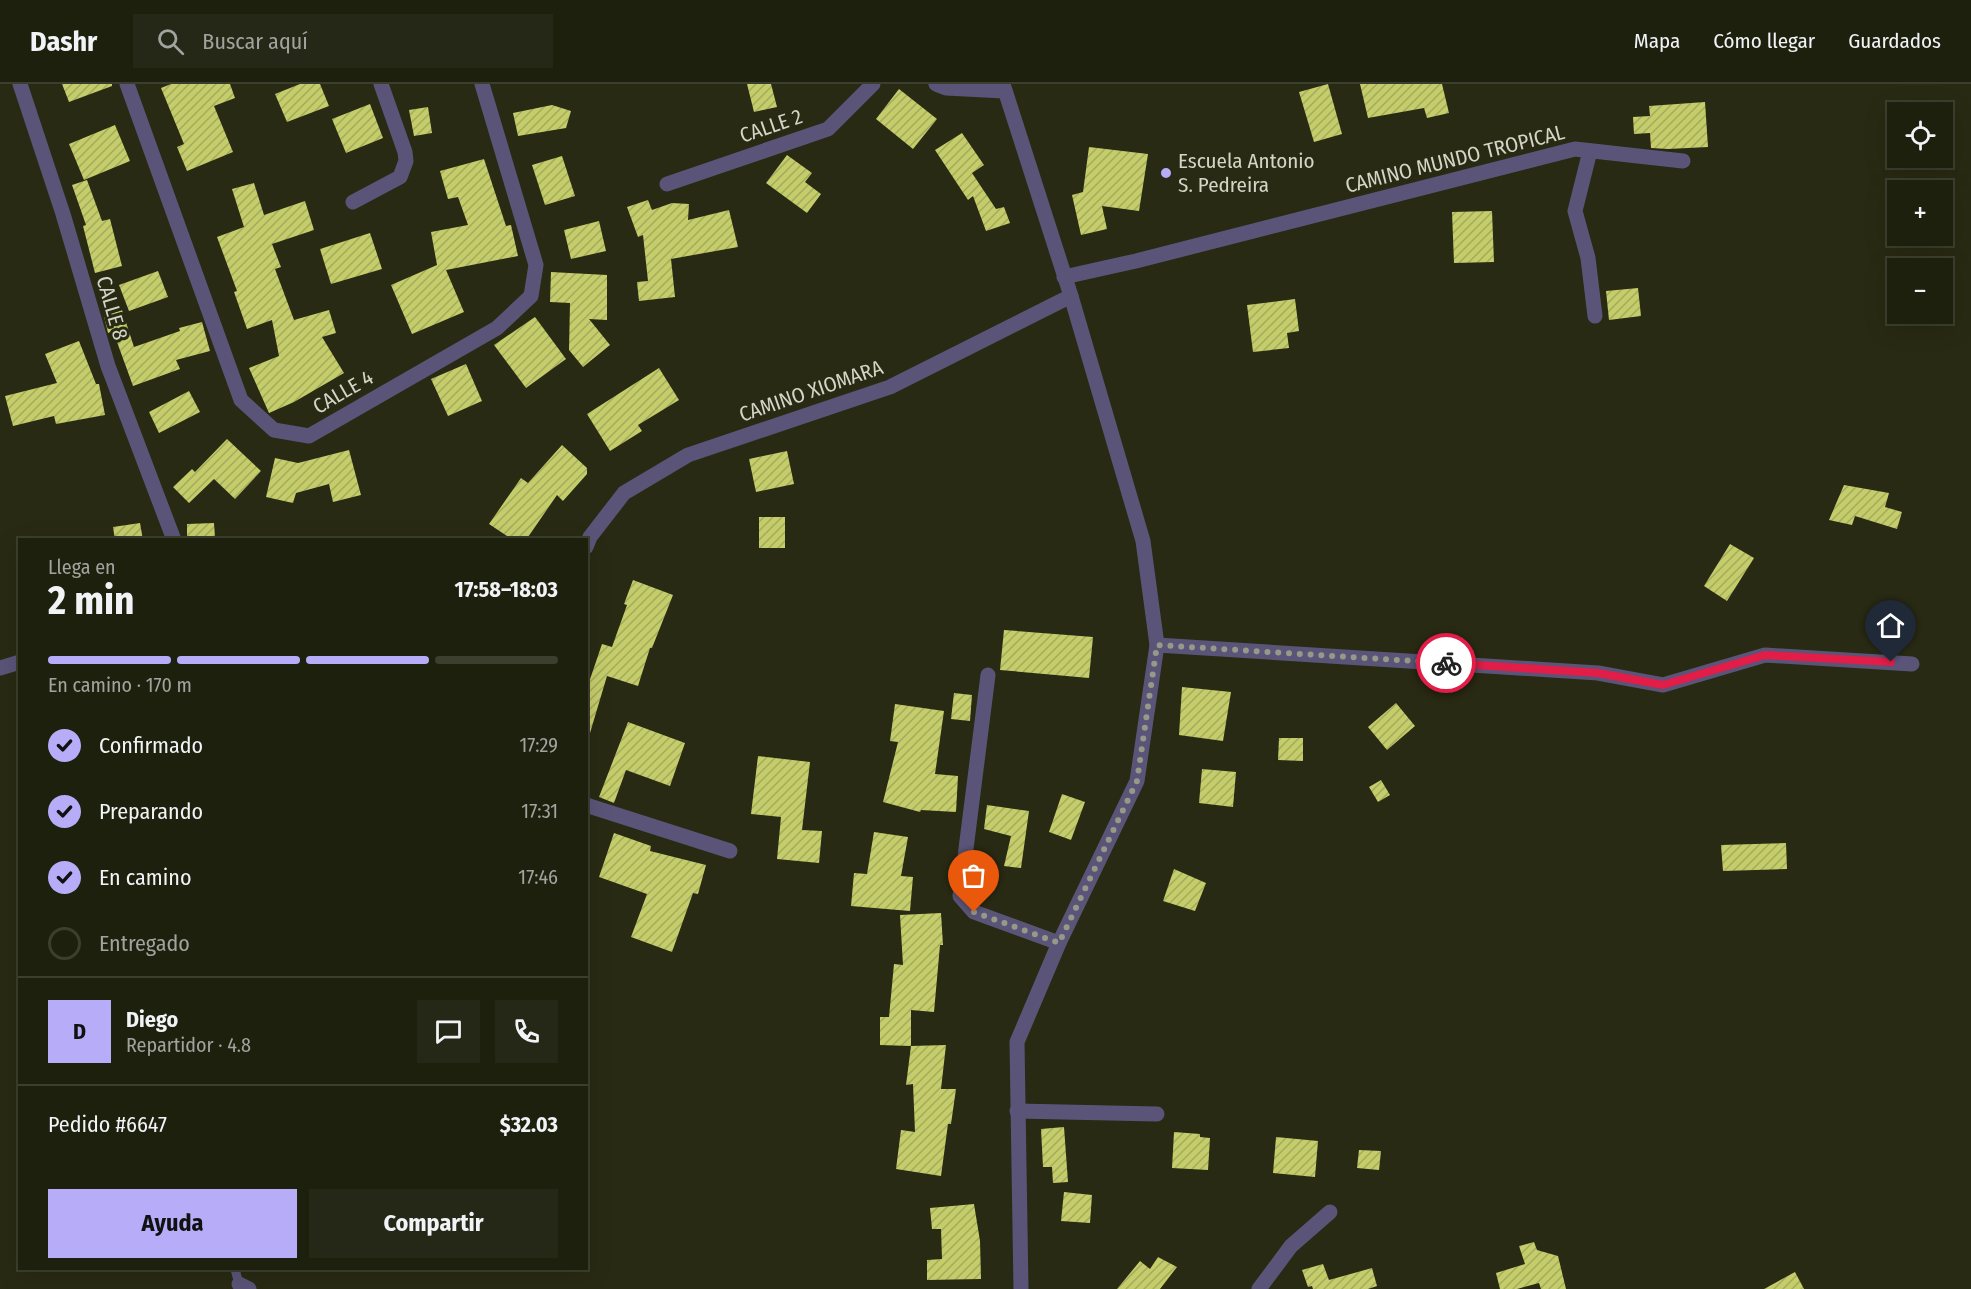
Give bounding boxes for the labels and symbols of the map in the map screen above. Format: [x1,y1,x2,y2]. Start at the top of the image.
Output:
street label: CALLE 2 [736,103,806,149]
street label: CAMINO MUNDO TROPICAL [1343,119,1568,199]
place label: Escuela Antonio S. Pedreira [1178,148,1315,198]
marker: Escuela Antonio S. Pedreira [1159,166,1173,180]
street label: CALLE 8 [90,273,134,343]
street label: CAMINO XIOMARA [736,354,886,428]
street label: CALLE 4 [308,364,378,420]
pin [1865,600,1916,662]
courier [1416,633,1476,693]
pin [948,850,999,912]

